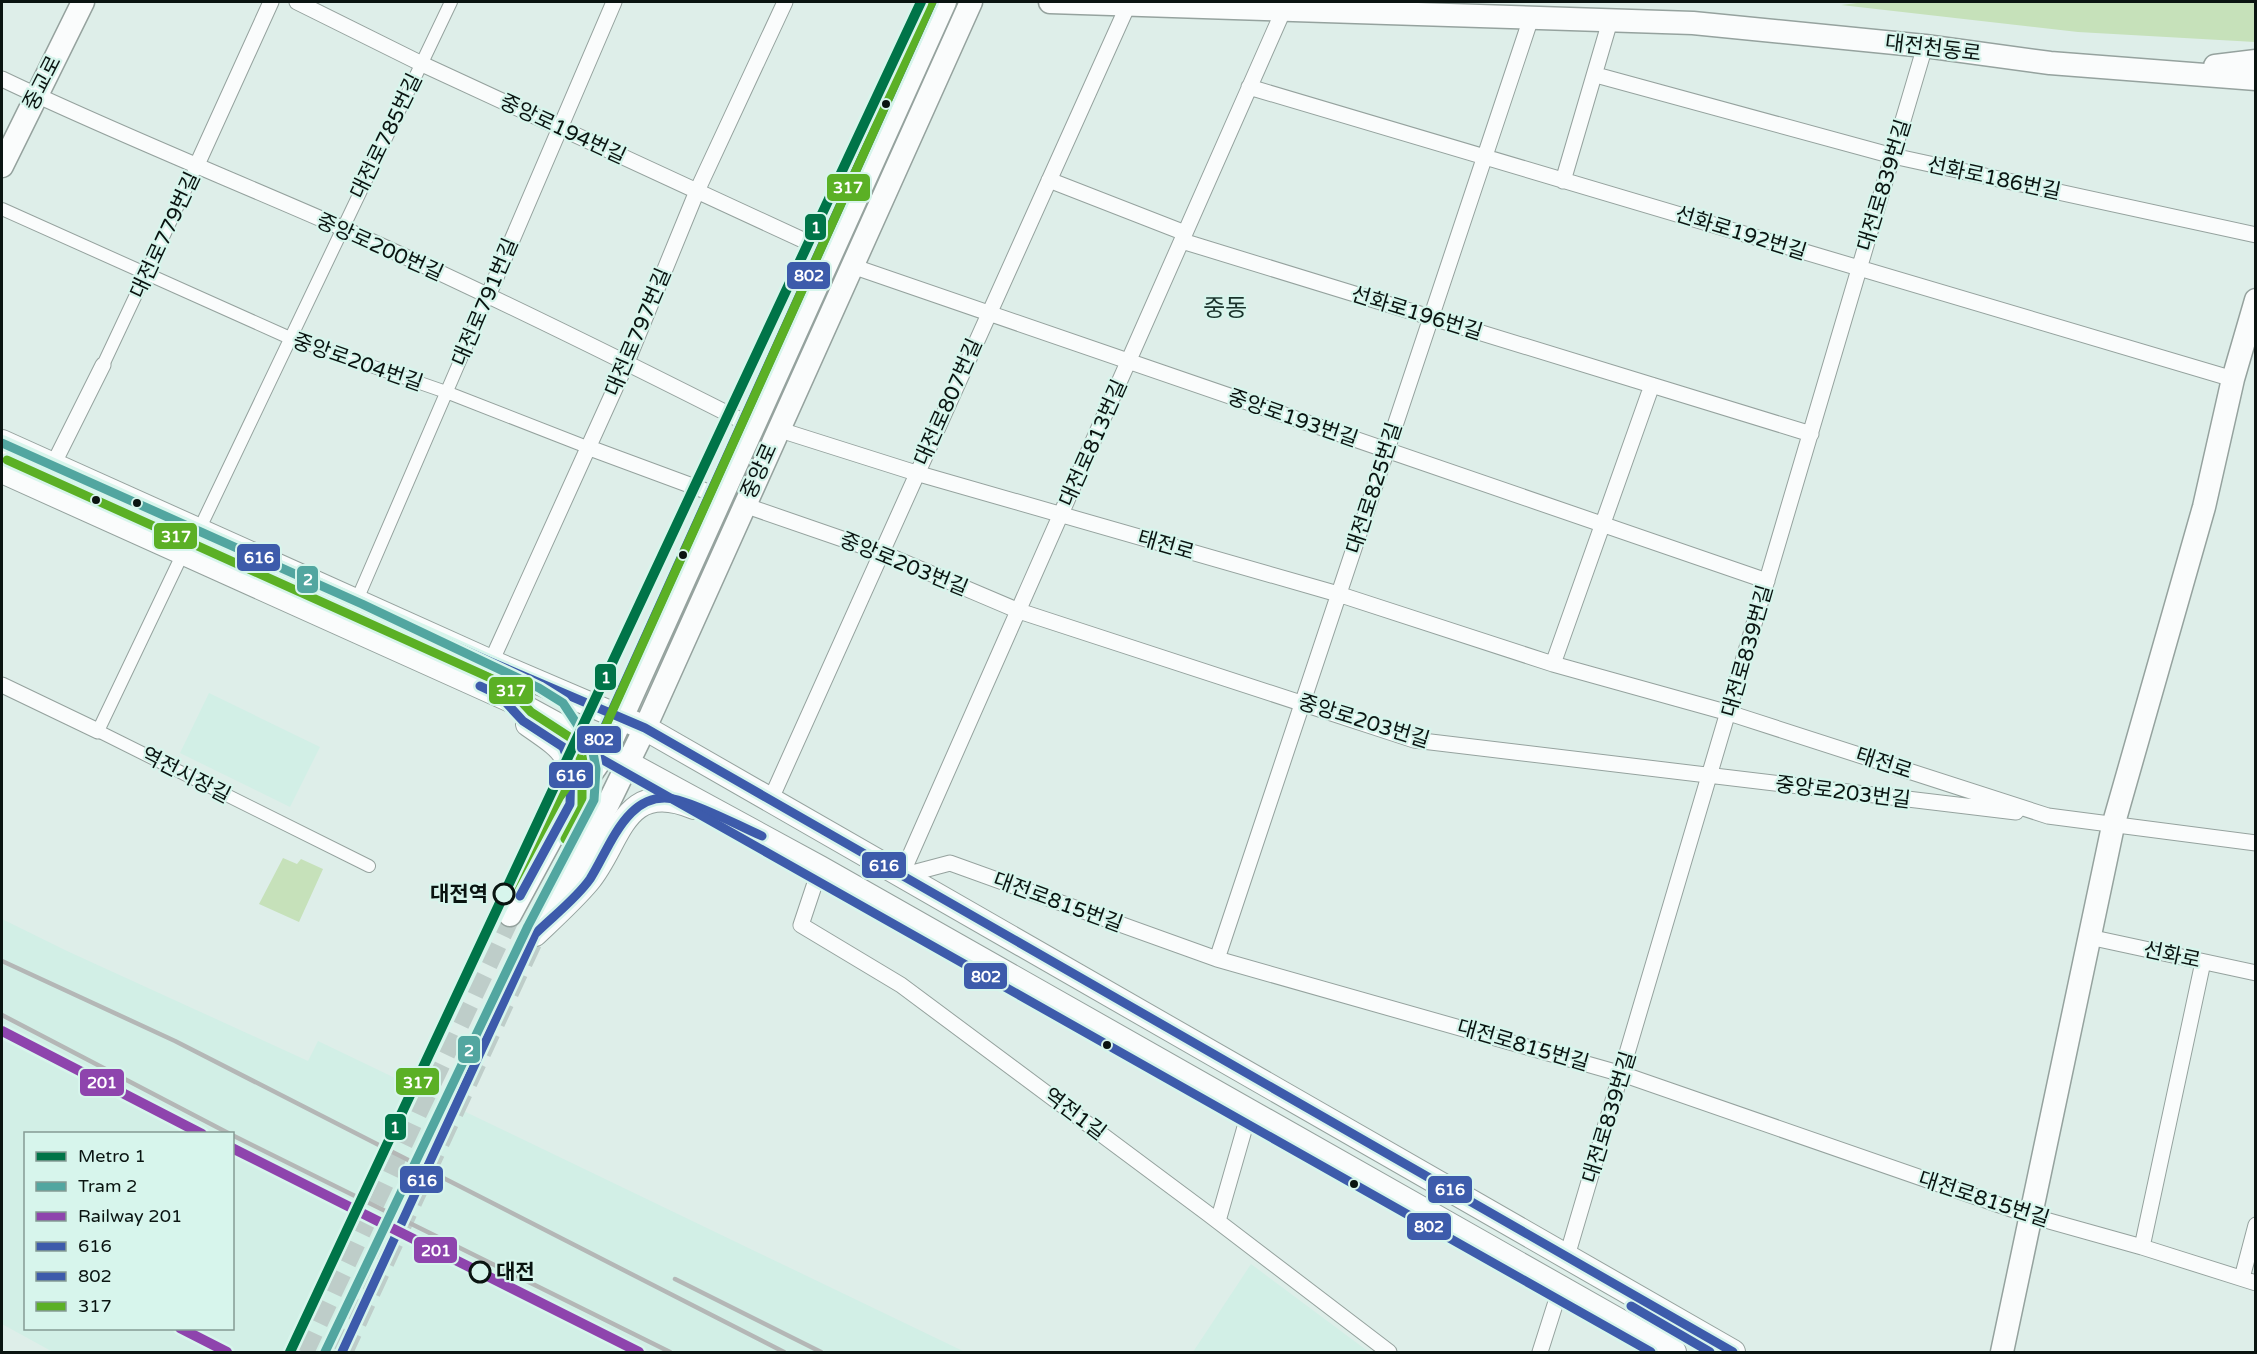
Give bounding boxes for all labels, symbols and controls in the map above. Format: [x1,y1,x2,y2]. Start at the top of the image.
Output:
street label: 대전천동로 [1883,30,1982,67]
street label: 중교로 [18,52,67,115]
street label: 대전로785번길 [345,70,428,203]
street label: 중앙로194번길 [496,89,630,170]
unlabelled marker [880,98,892,110]
street label: 대전로839번길 [1853,116,1916,254]
street label: 선화로186번길 [1925,152,2063,205]
street label: 대전로779번길 [125,168,206,302]
line badge: 317 [826,173,871,202]
text: 317 [833,178,863,198]
street label: 선화로192번길 [1672,202,1810,265]
street label: 중앙로200번길 [313,208,447,287]
line badge: 1 [804,213,827,241]
text: 1 [811,218,821,238]
street label: 대전로791번길 [447,235,524,370]
line badge: 802 [786,261,831,290]
street label: 대전로797번길 [600,265,677,400]
text: 802 [794,266,824,286]
street label: 선화로196번길 [1348,282,1486,345]
district label: 중동 [1203,294,1247,323]
street label: 중앙로204번길 [289,328,426,396]
street label: 대전로807번길 [909,335,988,469]
street label: 대전로813번길 [1054,376,1133,510]
street label: 중앙로193번길 [1224,384,1361,452]
street label: 대전로825번길 [1342,420,1407,557]
street label: 중앙로 [736,440,783,503]
unlabelled marker [90,494,102,506]
unlabelled marker [131,497,143,509]
line badge: 317 [153,522,198,550]
street label: 태전로 [1135,525,1197,565]
text: 317 [161,527,191,547]
street label: 중앙로203번길 [836,527,972,602]
line badge: 616 [236,543,281,572]
text: 616 [244,548,274,568]
unlabelled marker [677,549,689,561]
line badge: 2 [296,565,319,594]
text: 2 [303,570,313,590]
street label: 대전로839번길 [1717,582,1778,720]
line badge: 1 [594,663,617,691]
text: 1 [601,668,611,688]
line badge: 317 [488,676,534,705]
text: 317 [496,681,526,701]
street label: 중앙로203번길 [1295,690,1433,753]
line badge: 802 [576,725,622,754]
text: 802 [584,730,614,750]
street label: 역전시장길 [137,742,234,809]
street label: 태전로 [1852,743,1915,784]
line badge: 616 [548,761,594,789]
text: 616 [556,766,586,786]
street label: 중앙로203번길 [1774,772,1912,813]
line badge: 616 [861,851,907,879]
text: 616 [869,856,899,876]
street label: 대전로815번길 [990,867,1126,938]
place label: 대전역 [430,882,488,907]
marker: 대전역 [493,883,515,905]
street label: 선화로 [2141,937,2203,974]
line badge: 802 [963,962,1008,990]
text: 802 [971,967,1001,987]
street label: 대전로815번길 [1454,1015,1592,1076]
line badge: 2 [457,1035,481,1064]
unlabelled marker [1101,1039,1113,1051]
text: 2 [464,1041,474,1061]
street label: 대전로839번길 [1578,1048,1641,1186]
line badge: 317 [395,1067,440,1096]
line badge: 201 [79,1068,125,1097]
text: 201 [87,1073,117,1093]
text: 317 [403,1073,433,1093]
street label: 역전1길 [1039,1083,1111,1146]
line badge: 1 [384,1113,407,1141]
text: 1 [390,1118,400,1138]
legend [24,1132,234,1330]
text: Metro 1 [78,1145,146,1167]
line badge: 616 [399,1165,444,1194]
street label: 대전로815번길 [1915,1167,2052,1232]
text: 616 [407,1171,437,1191]
text: Tram 2 [78,1175,137,1197]
line badge: 616 [1427,1175,1473,1204]
unlabelled marker [1348,1178,1360,1190]
text: 616 [1435,1180,1465,1200]
text: Railway 201 [78,1205,182,1227]
line badge: 802 [1406,1212,1452,1241]
text: 802 [1414,1217,1444,1237]
text: 616 [78,1235,112,1257]
line badge: 201 [413,1236,458,1264]
text: 201 [421,1241,451,1261]
place label: 대전 [496,1260,535,1285]
marker: 대전 [469,1261,491,1283]
text: 802 [78,1265,112,1287]
text: 317 [78,1295,112,1317]

